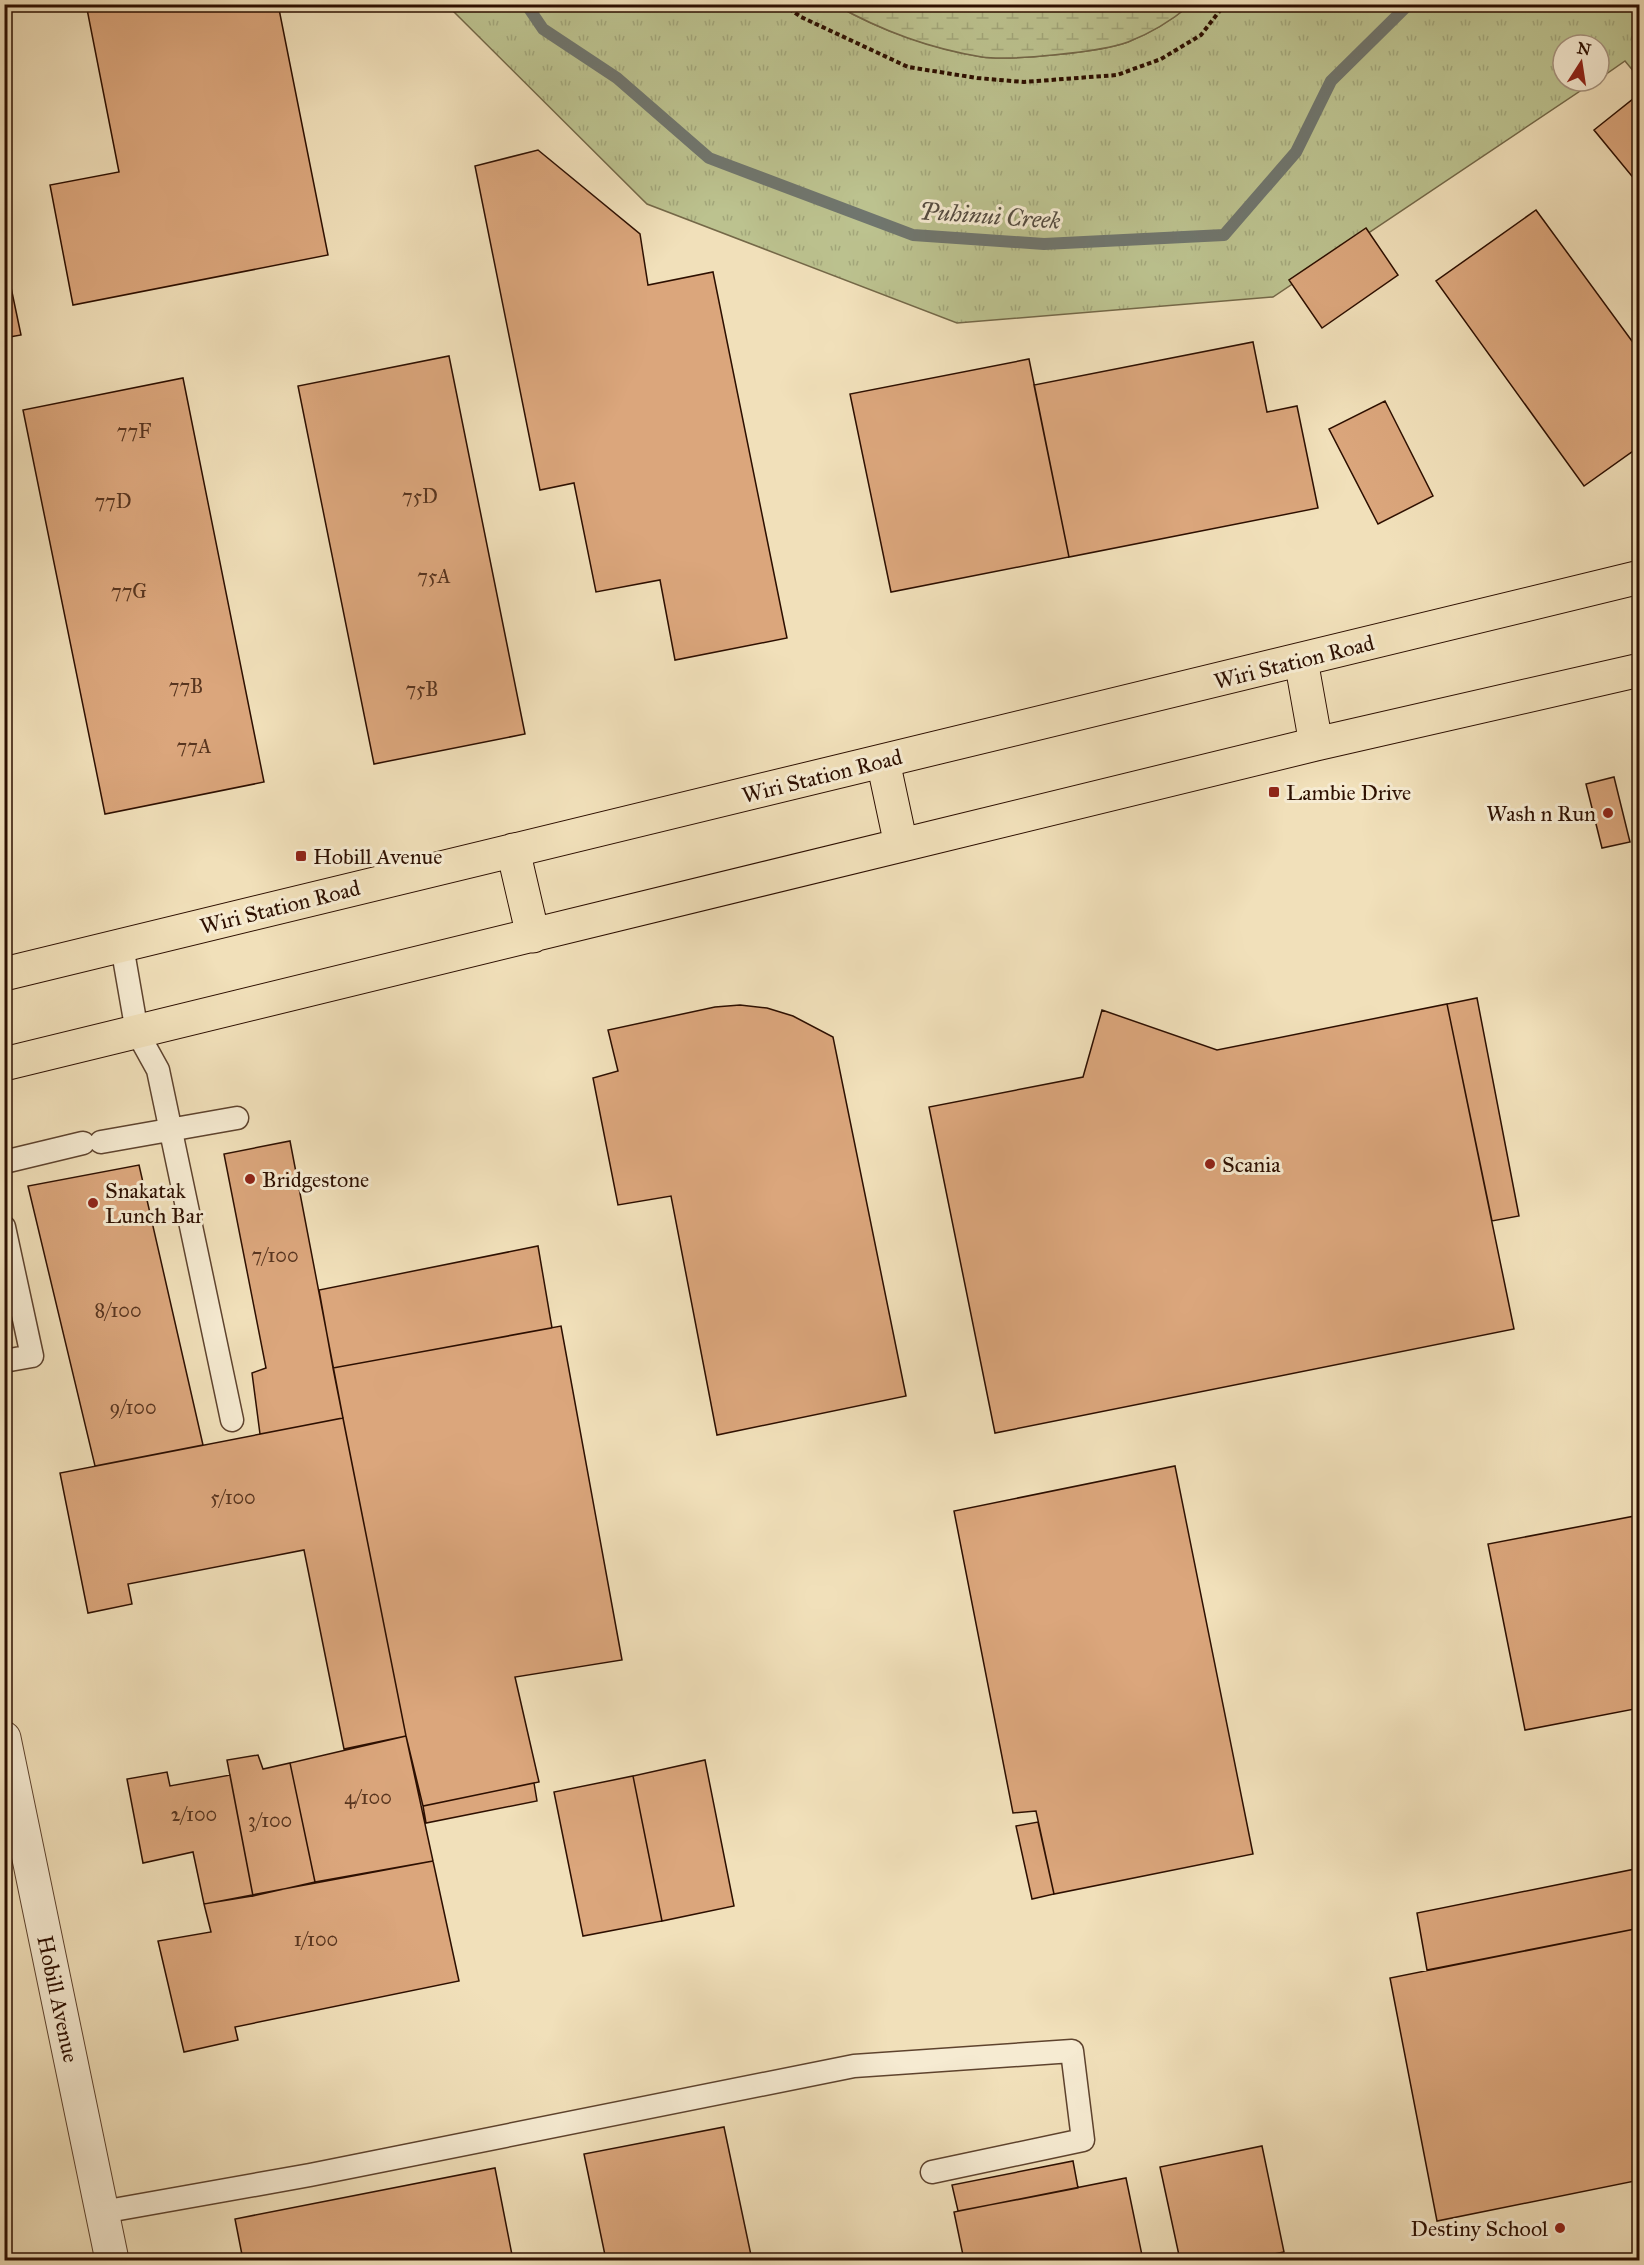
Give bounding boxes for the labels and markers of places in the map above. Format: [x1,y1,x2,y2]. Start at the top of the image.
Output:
place label: Lambie Drive [1286,779,1411,806]
marker: Lambie Drive [1267,785,1281,799]
place label: Wash n Run [1486,800,1596,827]
marker: Wash n Run [1601,806,1615,820]
place label: Hobill Avenue [313,843,442,870]
marker: Hobill Avenue [294,849,308,863]
place label: Scania [1222,1151,1281,1178]
marker: Scania [1203,1157,1217,1171]
place label: Bridgestone [262,1166,369,1193]
marker: Bridgestone [243,1172,257,1186]
place label: Snakatak Lunch Bar [105,1177,204,1229]
marker: Snakatak Lunch Bar [86,1196,100,1210]
place label: Destiny School [1411,2215,1548,2242]
marker: Destiny School [1553,2221,1567,2235]

